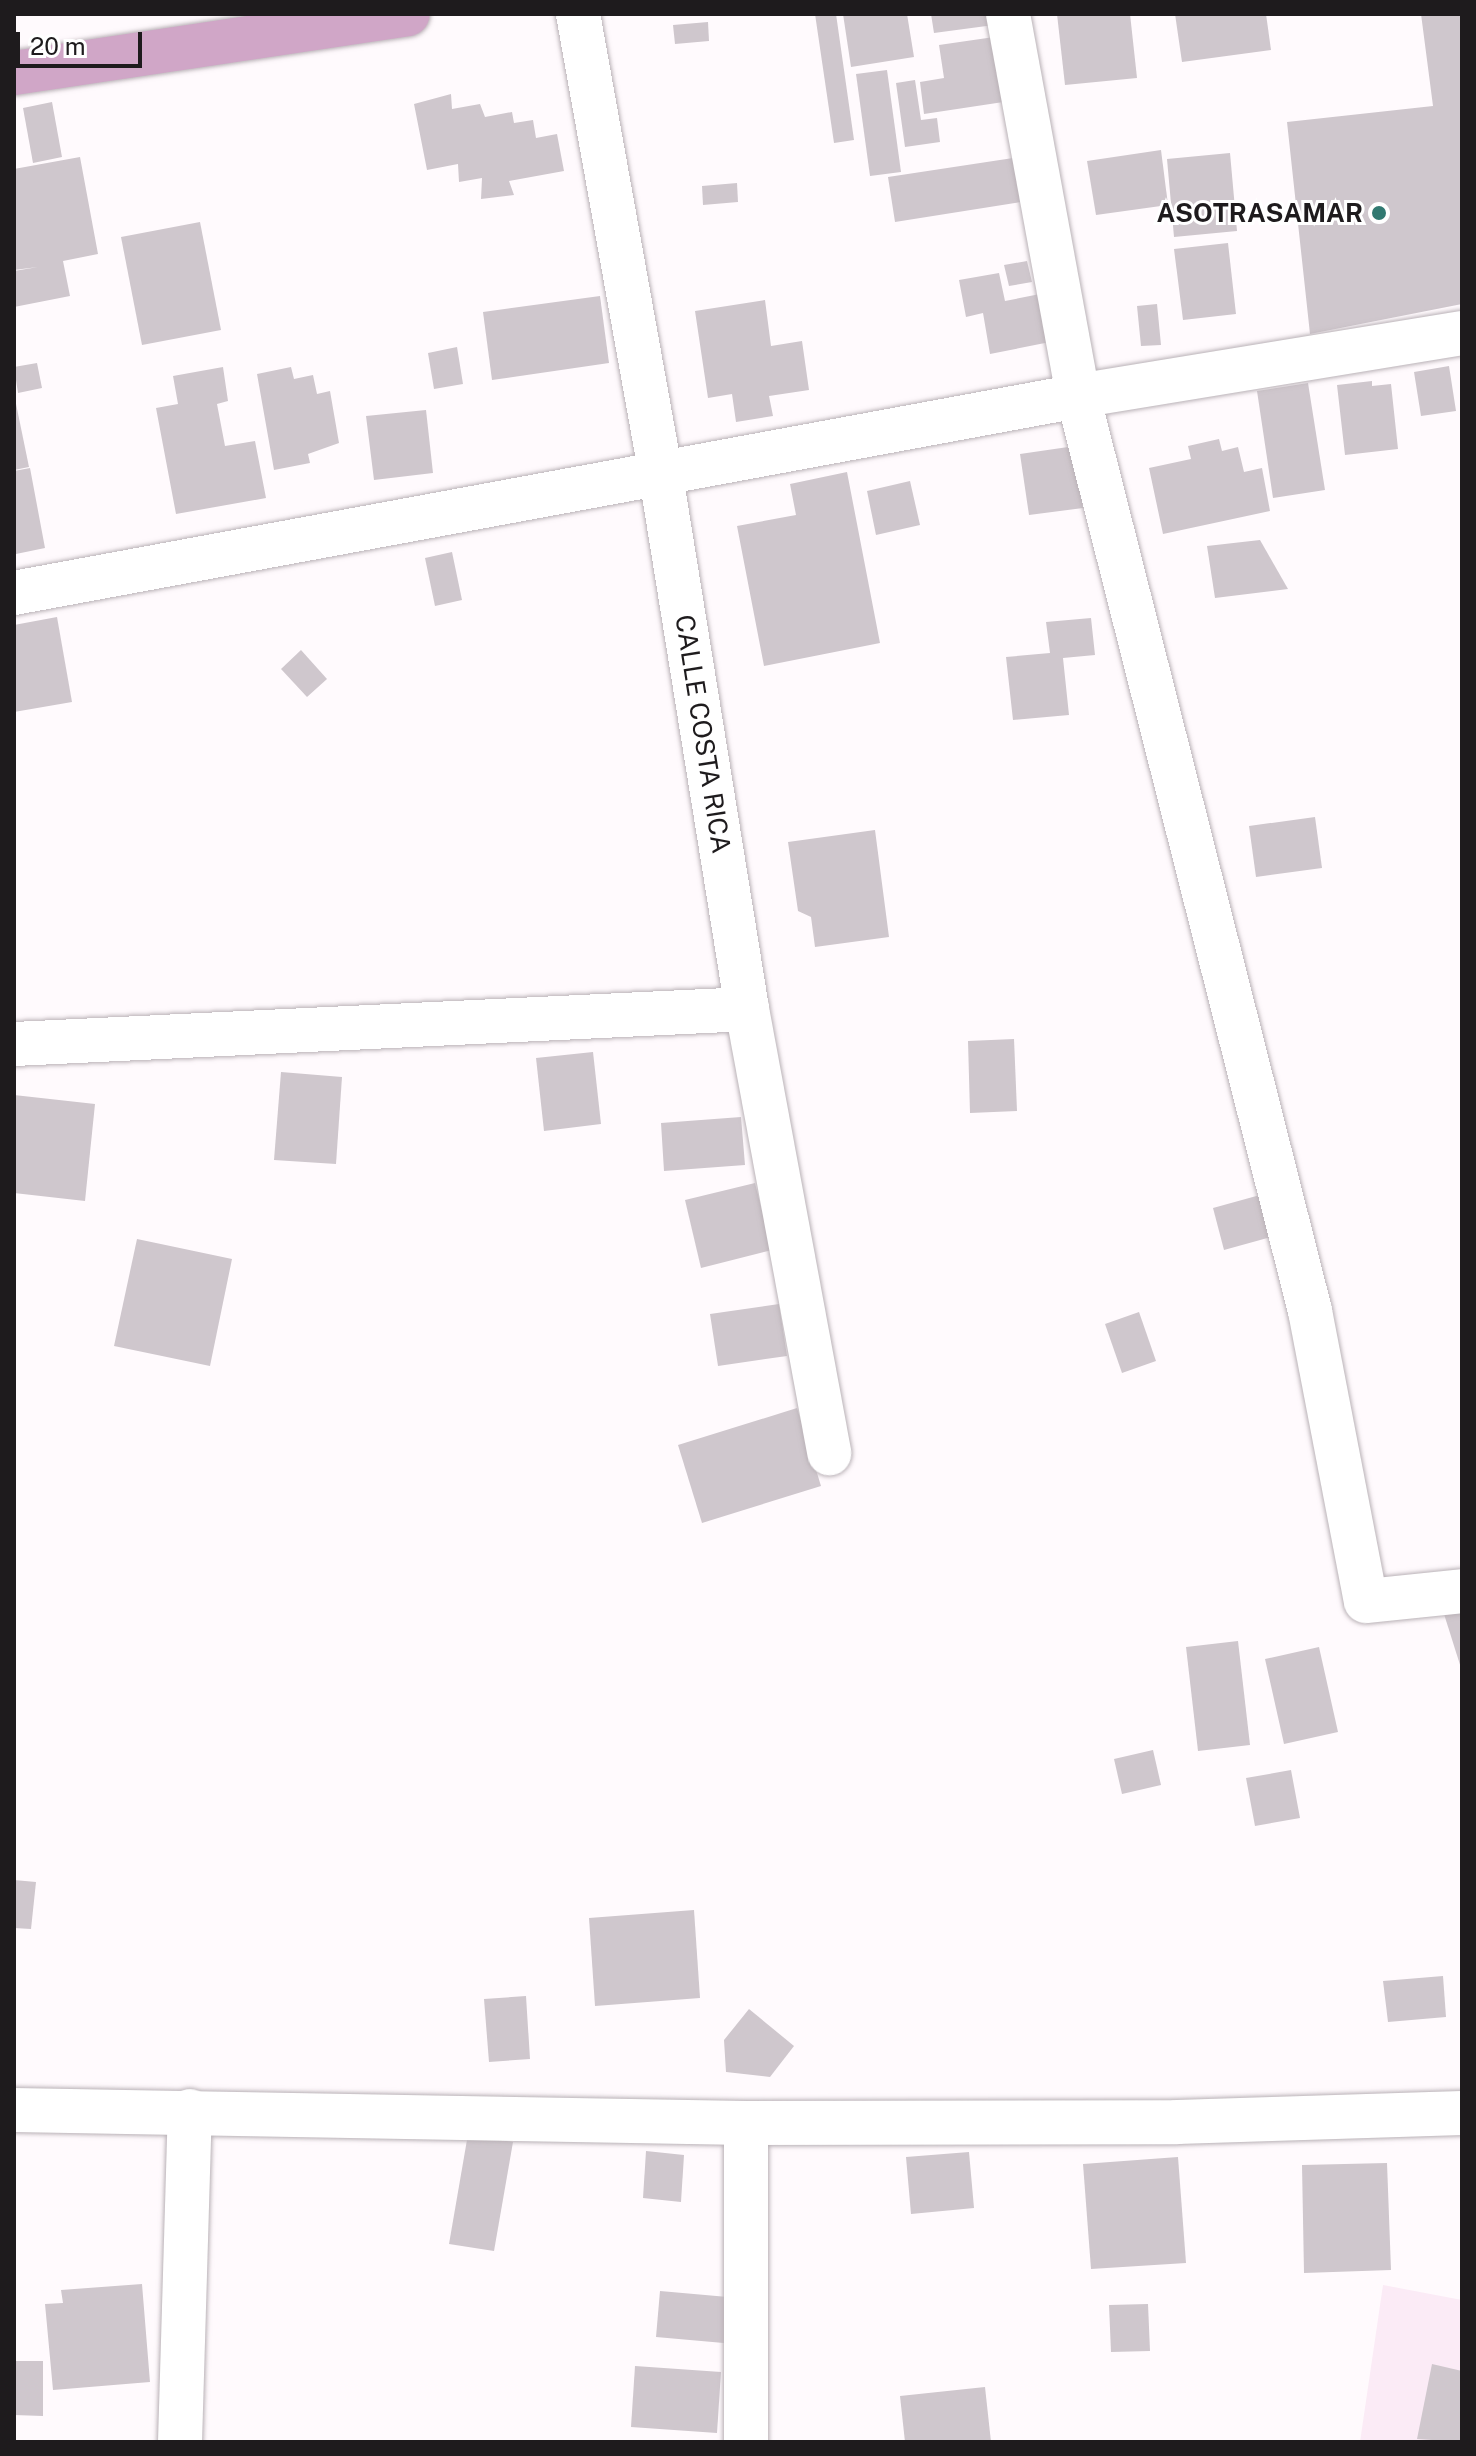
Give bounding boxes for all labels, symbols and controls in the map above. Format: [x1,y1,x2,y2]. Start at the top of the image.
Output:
scale bar [20,16,146,66]
text: 20 m [30,32,86,60]
place label: ASOTRASAMAR [1157,197,1363,229]
marker: ASOTRASAMAR [1370,204,1388,222]
street label: CALLE COSTA RICA [669,612,737,856]

